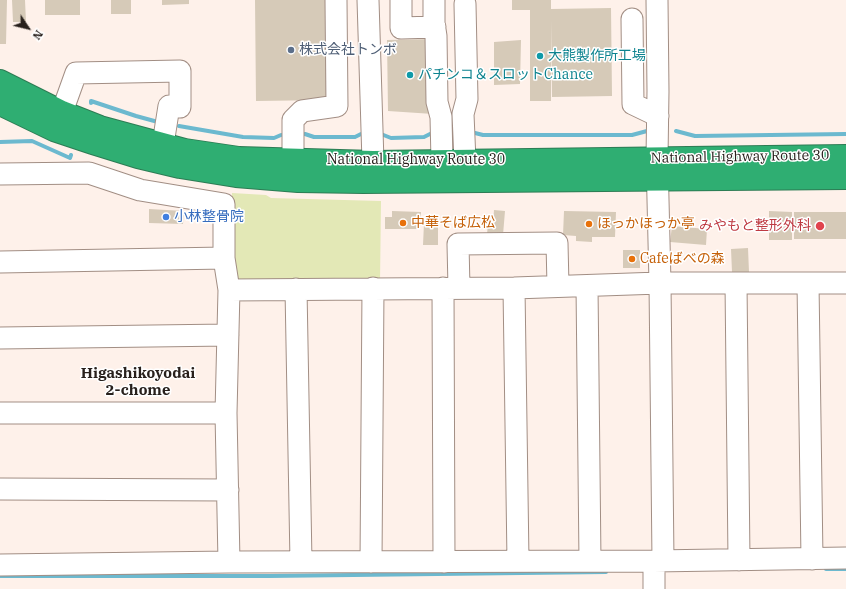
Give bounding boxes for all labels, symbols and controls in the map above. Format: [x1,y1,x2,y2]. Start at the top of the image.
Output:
north arrow [8,8,48,48]
text: N [30,27,46,42]
place label: 株式会社トンボ [299,42,397,58]
marker: 株式会社トンボ [286,45,296,55]
place label: 大熊製作所工場 [548,48,646,64]
marker: 大熊製作所工場 [535,51,545,61]
place label: パチンコ＆スロットChance [418,67,593,83]
marker: パチンコ＆スロットChance [405,70,415,80]
street label: National Highway Route 30 [651,147,829,167]
street label: National Highway Route 30 [327,152,505,168]
place label: 小林整骨院 [174,209,244,225]
marker: 小林整骨院 [161,212,171,222]
place label: 中華そば広松 [411,215,495,231]
place label: ほっかほっか亭 [597,216,695,232]
marker: 中華そば広松 [398,218,408,228]
place label: みやもと整形外科 [699,218,811,234]
marker: ほっかほっか亭 [584,219,594,229]
marker: みやもと整形外科 [814,220,826,232]
place label: Cafeばべの森 [640,251,725,267]
marker: Cafeばべの森 [627,254,637,264]
district label: Higashikoyodai 2-chome [81,365,195,400]

